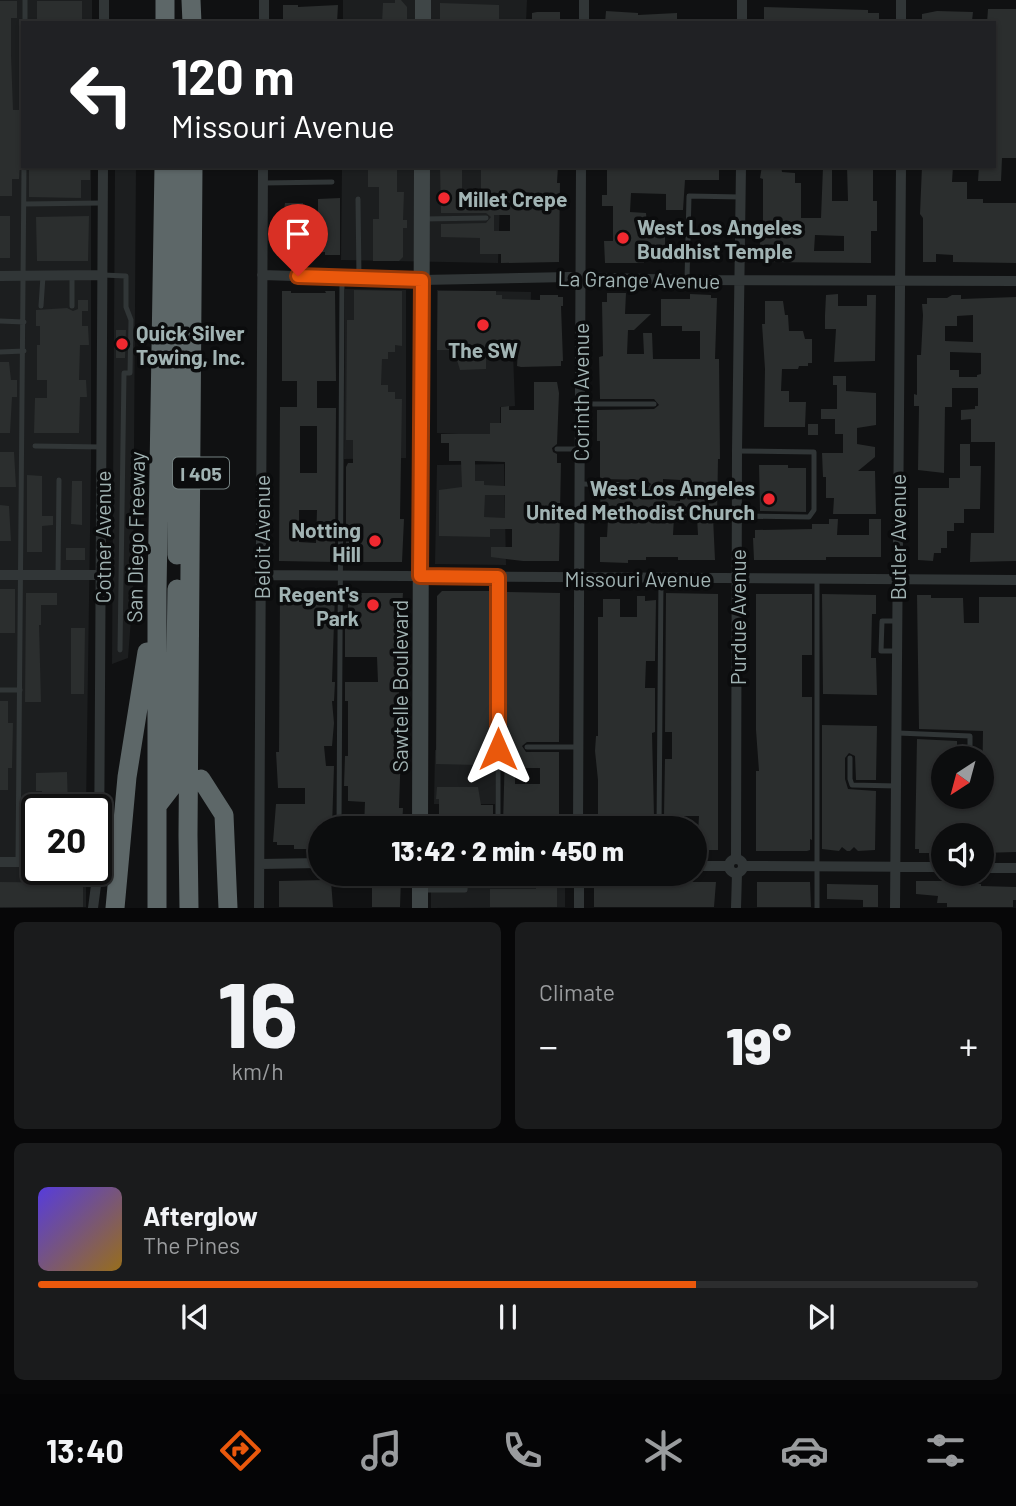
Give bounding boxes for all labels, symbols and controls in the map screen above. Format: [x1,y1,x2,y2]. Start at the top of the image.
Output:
text: 120 m [171,46,294,105]
icon: left [56,49,147,140]
text: Missouri Avenue [171,106,395,144]
place label: Millet Crepe [458,186,567,211]
marker: Millet Crepe [436,190,452,206]
pin [268,204,328,276]
place label: West Los Angeles Buddhist Temple [637,214,802,263]
icon: arrive [279,215,317,253]
marker: West Los Angeles Buddhist Temple [615,230,631,246]
street label: La Grange Avenue [557,265,721,293]
marker: The SW [475,317,491,333]
place label: Quick Silver Towing, Inc. [136,320,246,369]
street label: Corinth Avenue [568,323,593,461]
marker: Quick Silver Towing, Inc. [114,336,130,352]
place label: The SW [448,337,518,362]
street label: San Diego Freeway [121,451,149,623]
road number: I 405 [173,458,229,488]
street label: Cotner Avenue [90,471,115,603]
street label: Butler Avenue [885,474,910,600]
street label: Beloit Avenue [249,475,274,599]
place label: West Los Angeles United Methodist Church [526,475,755,524]
marker: West Los Angeles United Methodist Church [761,491,777,507]
place label: Notting Hill [291,517,361,566]
marker: Notting Hill [367,533,383,549]
street label: Purdue Avenue [725,549,750,685]
street label: Missouri Avenue [565,566,711,591]
place label: Regent's Park [279,581,359,630]
marker: Regent's Park [365,597,381,613]
street label: Sawtelle Boulevard [387,600,412,772]
position arrow [461,712,535,786]
north arrow [931,746,994,808]
map controls [931,746,994,886]
speed limit sign: 20 [21,794,112,885]
button: sound [931,823,994,886]
text: 13:42 · 2 min · 450 m [391,835,624,866]
text: 16 [217,957,298,1066]
text: Climate [539,978,615,1006]
text: 19° [726,1013,791,1075]
text: − [539,1022,558,1068]
text: + [959,1022,978,1068]
text: km/h [231,1057,284,1085]
text: Afterglow [143,1200,258,1231]
text: The Pines [143,1231,240,1259]
icon: previous [176,1298,214,1336]
icon: pause [489,1298,527,1336]
icon: next [802,1298,840,1336]
icon: directions [216,1426,265,1475]
icon: music [357,1426,406,1475]
icon: phone [498,1426,547,1475]
icon: climate [639,1426,688,1475]
icon: car [780,1426,829,1475]
icon: filters [921,1426,970,1475]
text: 13:40 [46,1431,124,1469]

